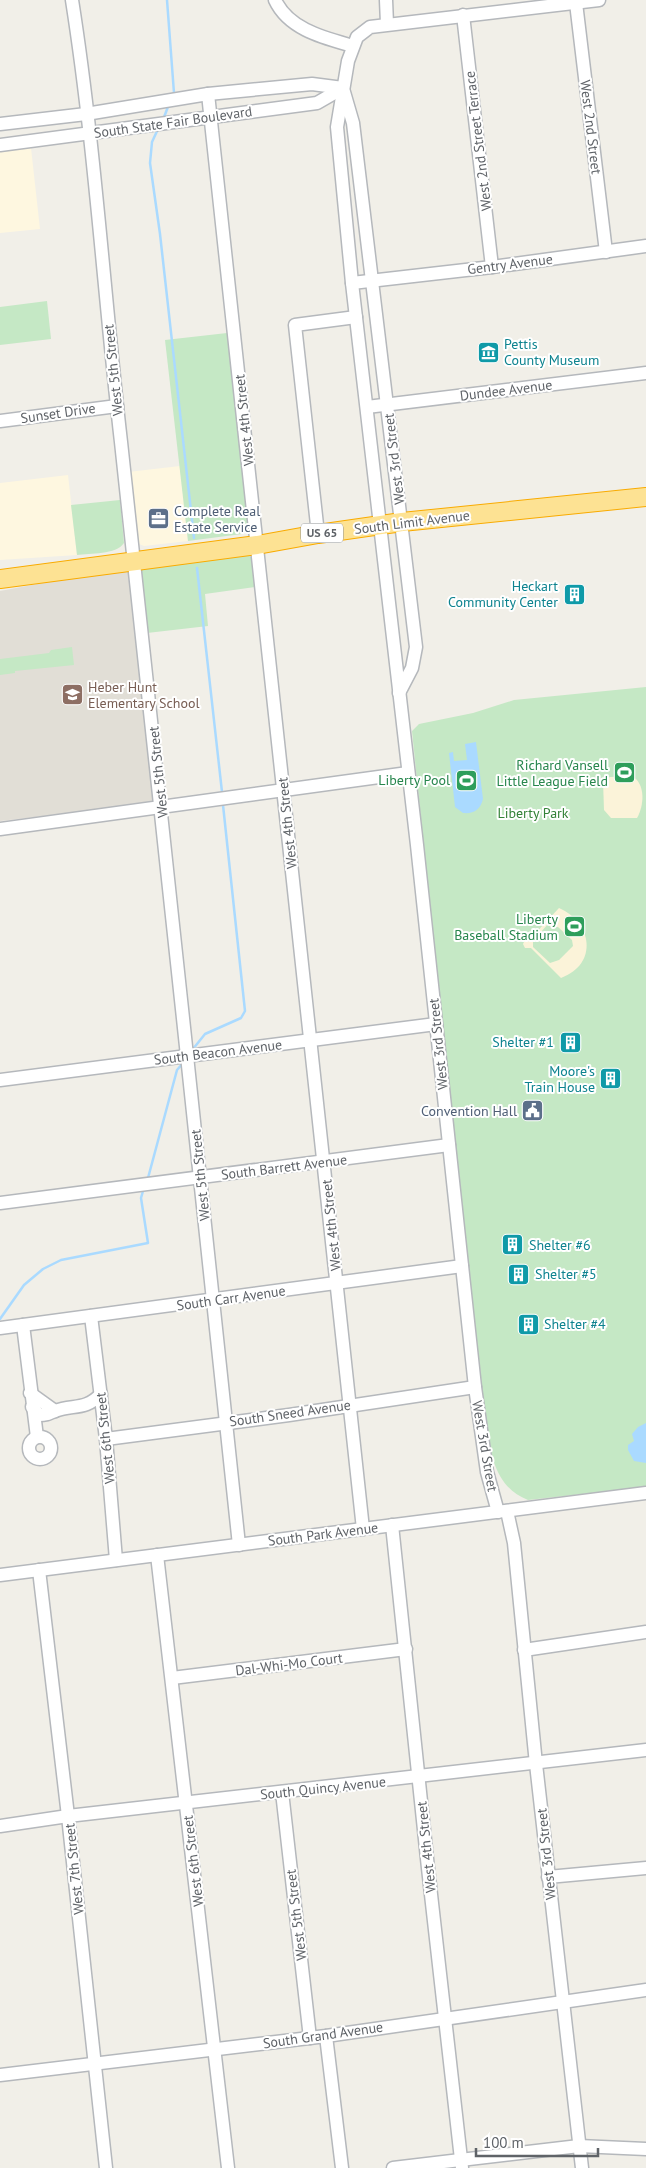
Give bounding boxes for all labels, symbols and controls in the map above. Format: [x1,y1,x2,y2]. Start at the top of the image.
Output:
street label: West 2nd Street Terrace [460,70,496,212]
street label: West 2nd Street [576,79,606,175]
street label: South State Fair Boulevard [93,102,253,142]
street label: Gentry Avenue [466,250,554,278]
street label: West 5th Street [99,323,127,417]
place label: Pettis County Museum [504,335,599,369]
museum icon: Pettis County Museum [476,340,500,364]
street label: West 4th Street [230,373,258,467]
street label: Dundee Avenue [459,375,553,405]
street label: Sunset Drive [19,399,97,427]
street label: West 3rd Street [379,412,409,506]
place label: Complete Real Estate Service [174,502,260,536]
street label: South Limit Avenue [353,506,471,538]
office icon: Complete Real Estate Service [146,507,170,531]
road number: US 65 [301,524,343,542]
place label: Heckart Community Center [448,577,558,611]
building icon: Heckart Community Center [562,582,586,606]
place label: Heber Hunt Elementary School [88,678,200,712]
school or university icon: Heber Hunt Elementary School [60,683,84,707]
street label: West 5th Street [144,725,172,819]
place label: Richard Vansell Little League Field [496,756,608,790]
sports icon: Richard Vansell Little League Field [612,761,636,785]
sports icon: Liberty Pool [454,768,478,792]
place label: Liberty Pool [378,771,450,789]
street label: West 4th Street [273,776,301,870]
park label: Liberty Park [497,804,569,822]
place label: Liberty Baseball Stadium [454,910,558,944]
sports icon: Liberty Baseball Stadium [562,915,586,939]
street label: West 3rd Street [424,997,452,1091]
building icon: Shelter #1 [558,1030,582,1054]
place label: Shelter #1 [492,1033,554,1051]
street label: South Beacon Avenue [153,1035,283,1069]
place label: Moore's Train House [524,1062,595,1096]
building icon: Moore's Train House [599,1067,623,1091]
public building icon: Convention Hall [521,1099,545,1123]
place label: Convention Hall [421,1102,517,1120]
street label: West 5th Street [186,1128,214,1222]
street label: South Barrett Avenue [220,1150,348,1184]
street label: West 4th Street [317,1178,345,1272]
building icon: Shelter #6 [501,1233,525,1257]
place label: Shelter #6 [529,1236,591,1254]
building icon: Shelter #5 [507,1262,531,1286]
place label: Shelter #5 [535,1265,597,1283]
street label: South Carr Avenue [175,1281,287,1315]
building icon: Shelter #4 [516,1312,540,1336]
place label: Shelter #4 [544,1315,606,1333]
street label: West 6th Street [91,1391,119,1485]
street label: South Sneed Avenue [228,1396,352,1430]
street label: West 3rd Street [468,1399,502,1493]
street label: South Park Avenue [267,1518,379,1550]
street label: Dal-Whi-Mo Court [234,1648,344,1680]
street label: South Quincy Avenue [259,1772,387,1804]
street label: West 4th Street [412,1800,440,1894]
street label: West 3rd Street [532,1807,560,1901]
street label: West 6th Street [178,1814,208,1908]
street label: West 7th Street [60,1822,88,1916]
street label: West 5th Street [281,1868,311,1962]
street label: South Grand Avenue [262,2018,384,2052]
scale bar [476,2126,598,2158]
text: 100 m [483,2133,524,2152]

